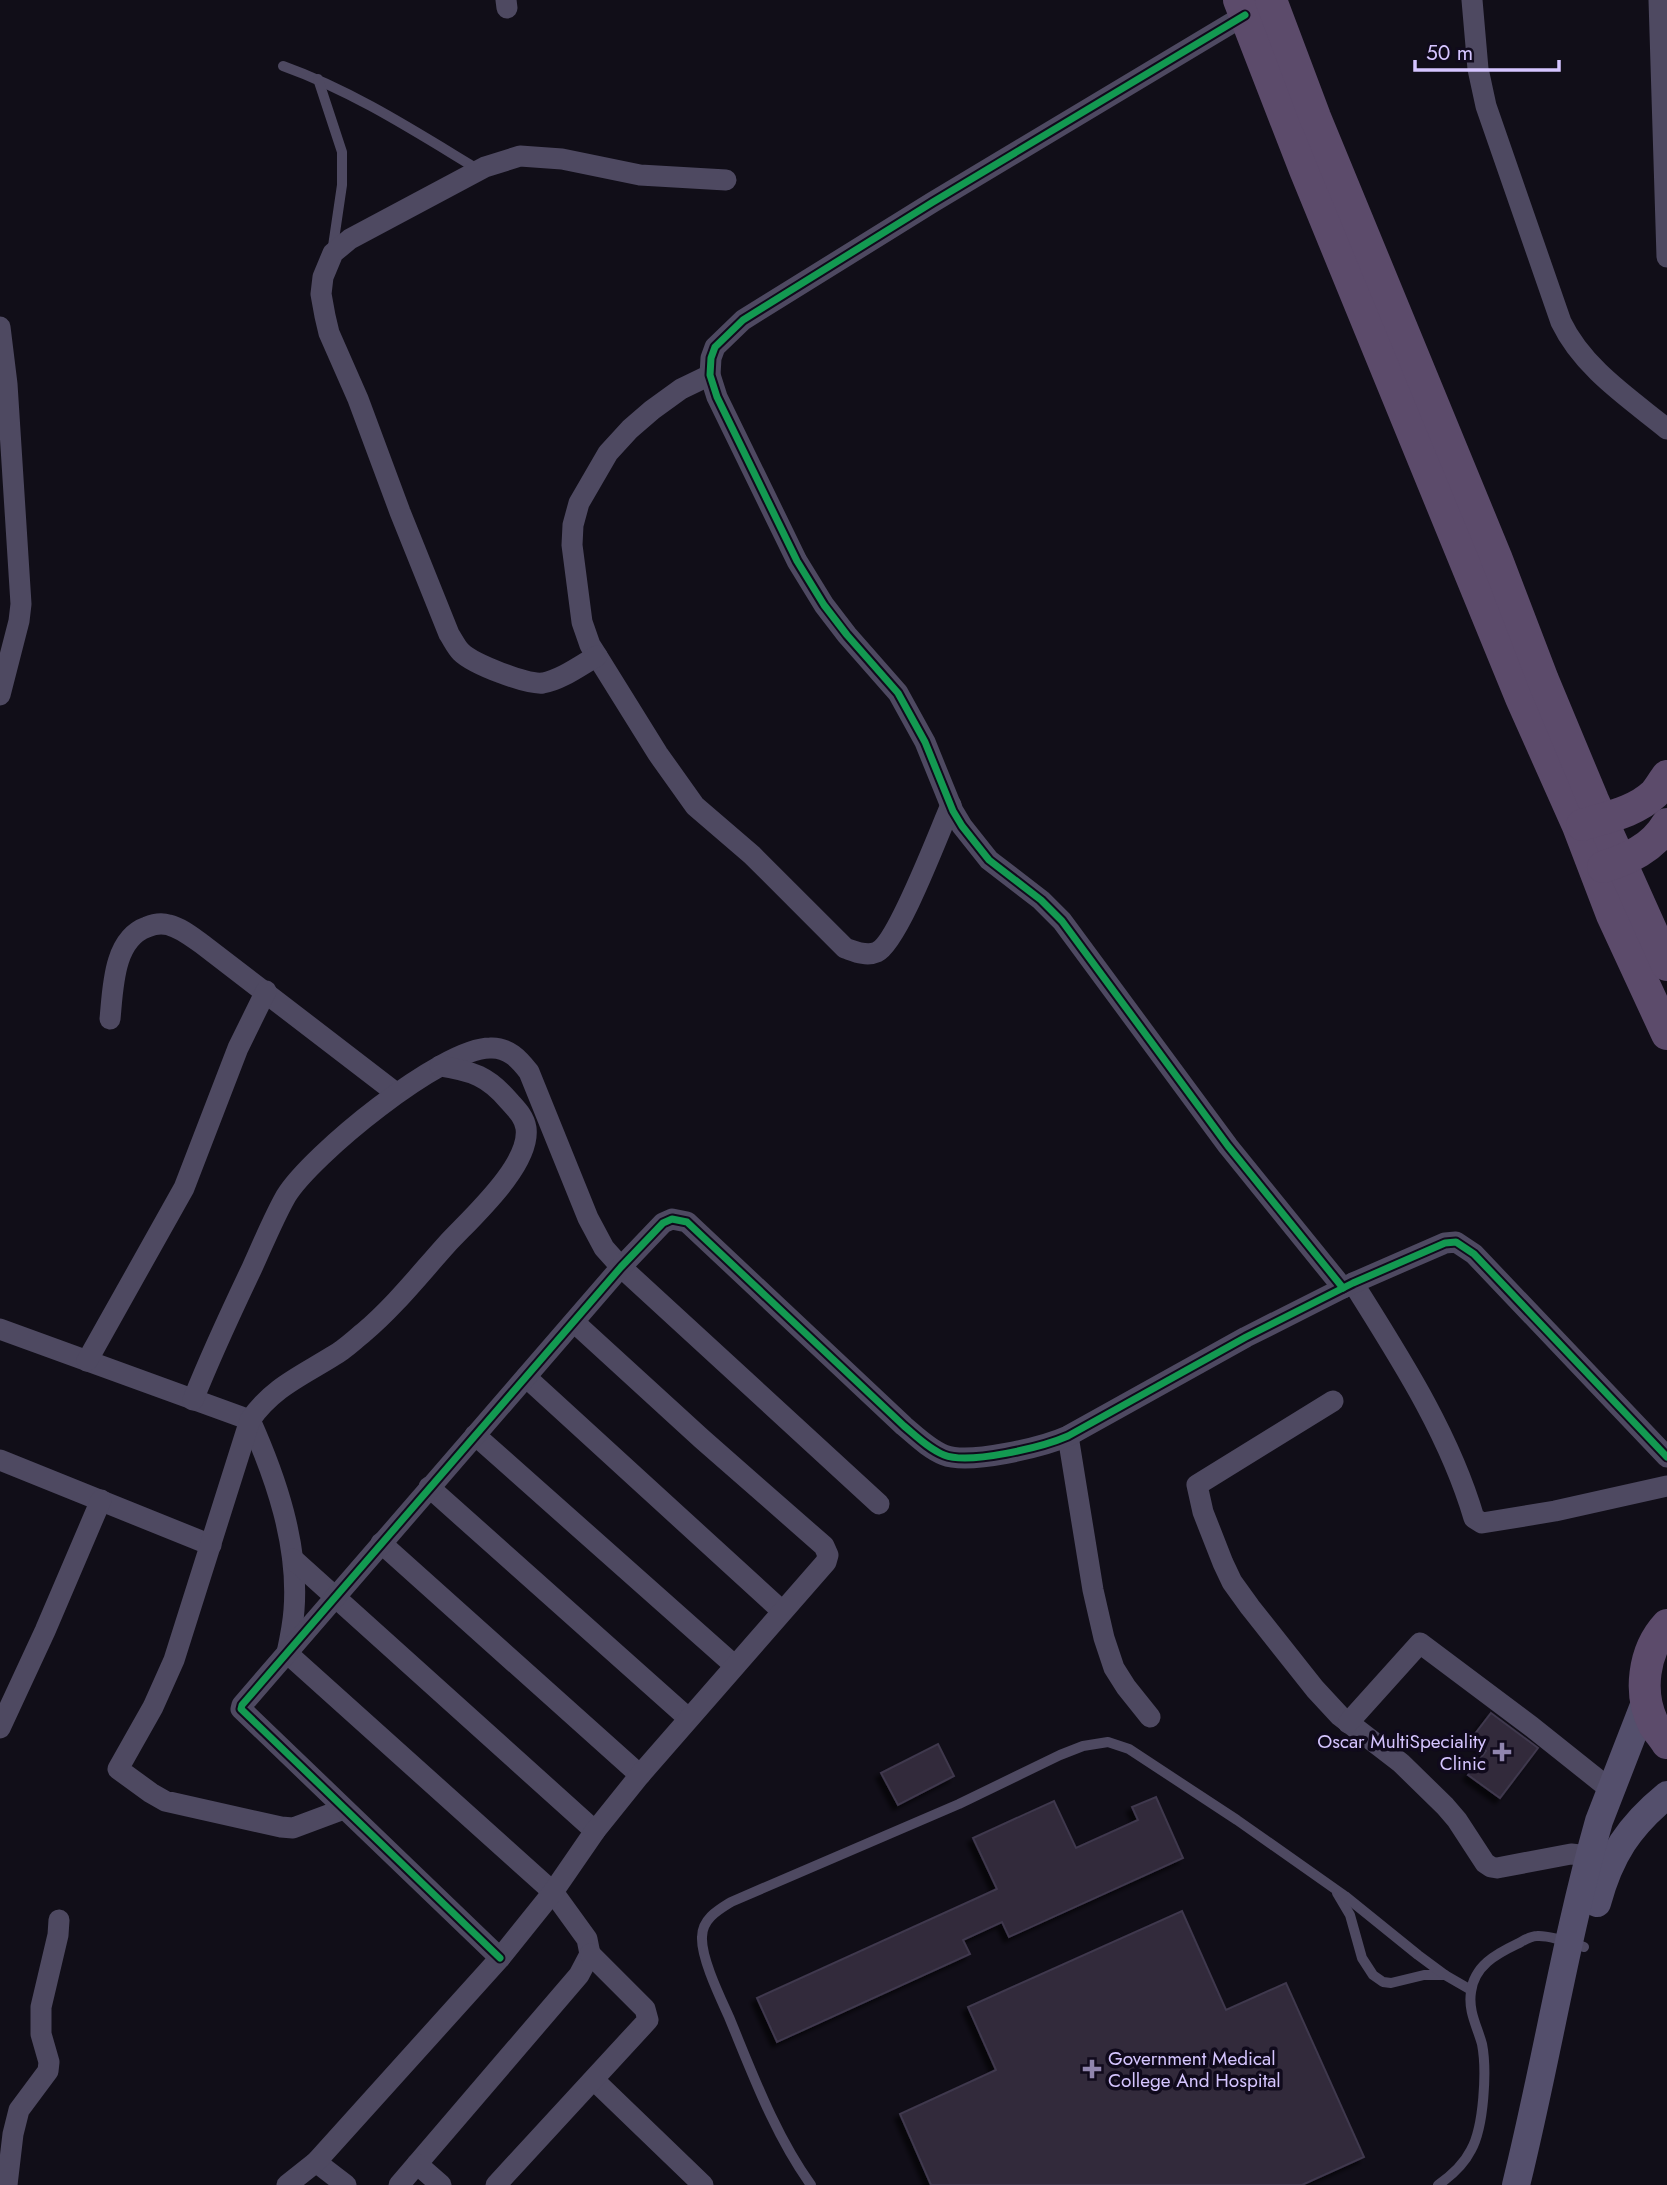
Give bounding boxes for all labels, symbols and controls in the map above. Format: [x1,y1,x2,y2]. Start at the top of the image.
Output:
scale bar [1415,28,1558,72]
text: 50 m [1426,38,1473,68]
place label: Oscar MultiSpeciality Clinic [1317,1728,1487,1777]
marker: Oscar MultiSpeciality Clinic [1492,1742,1512,1762]
place label: Government Medical College And Hospital [1108,2045,1281,2094]
marker: Government Medical College And Hospital [1082,2059,1102,2079]

